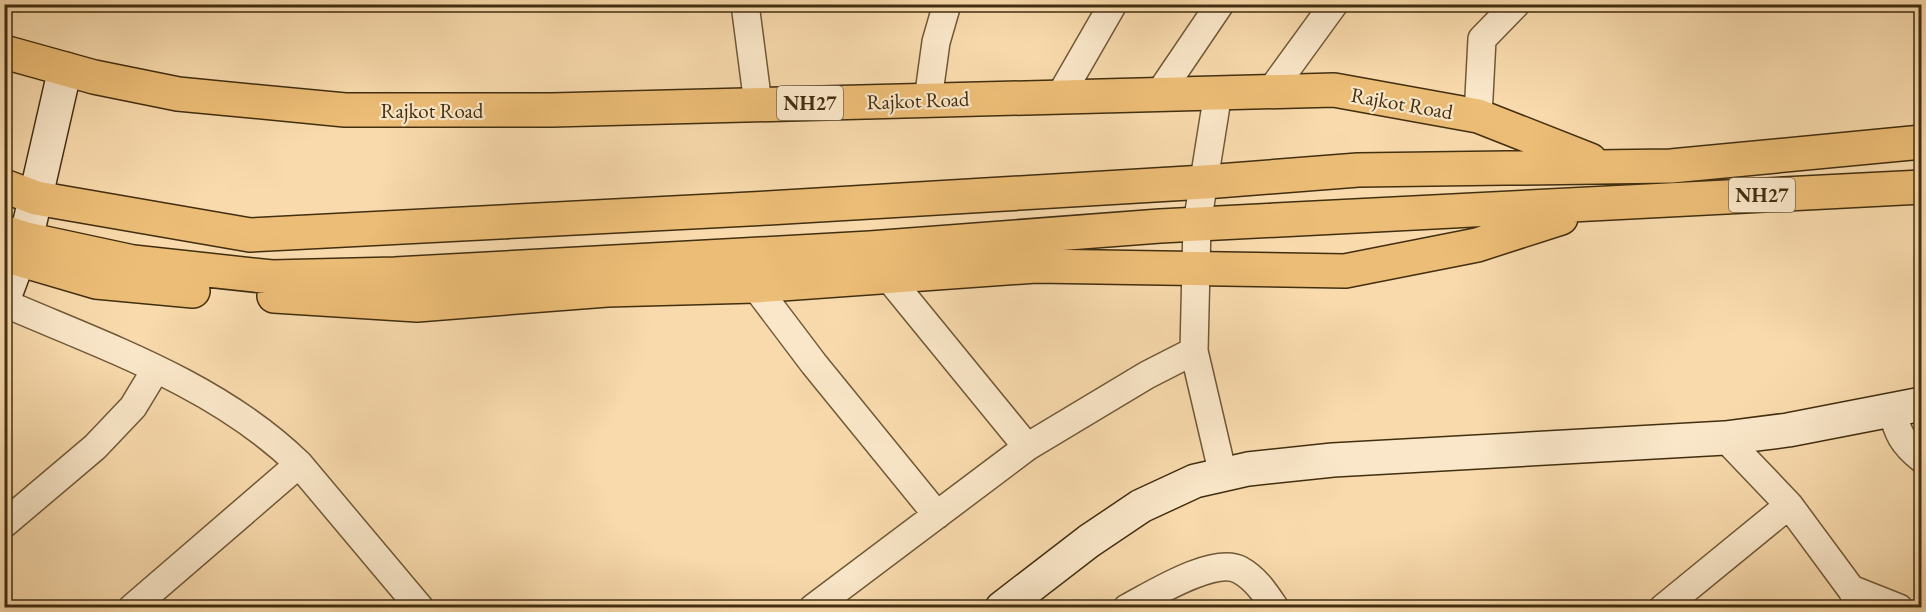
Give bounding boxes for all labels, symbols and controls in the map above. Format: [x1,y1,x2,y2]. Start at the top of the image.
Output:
street label: Rajkot Road [1349,81,1455,125]
street label: Rajkot Road [866,85,970,115]
road number: NH27 [777,86,843,120]
street label: Rajkot Road [381,97,484,124]
road number: NH27 [1729,178,1795,212]

